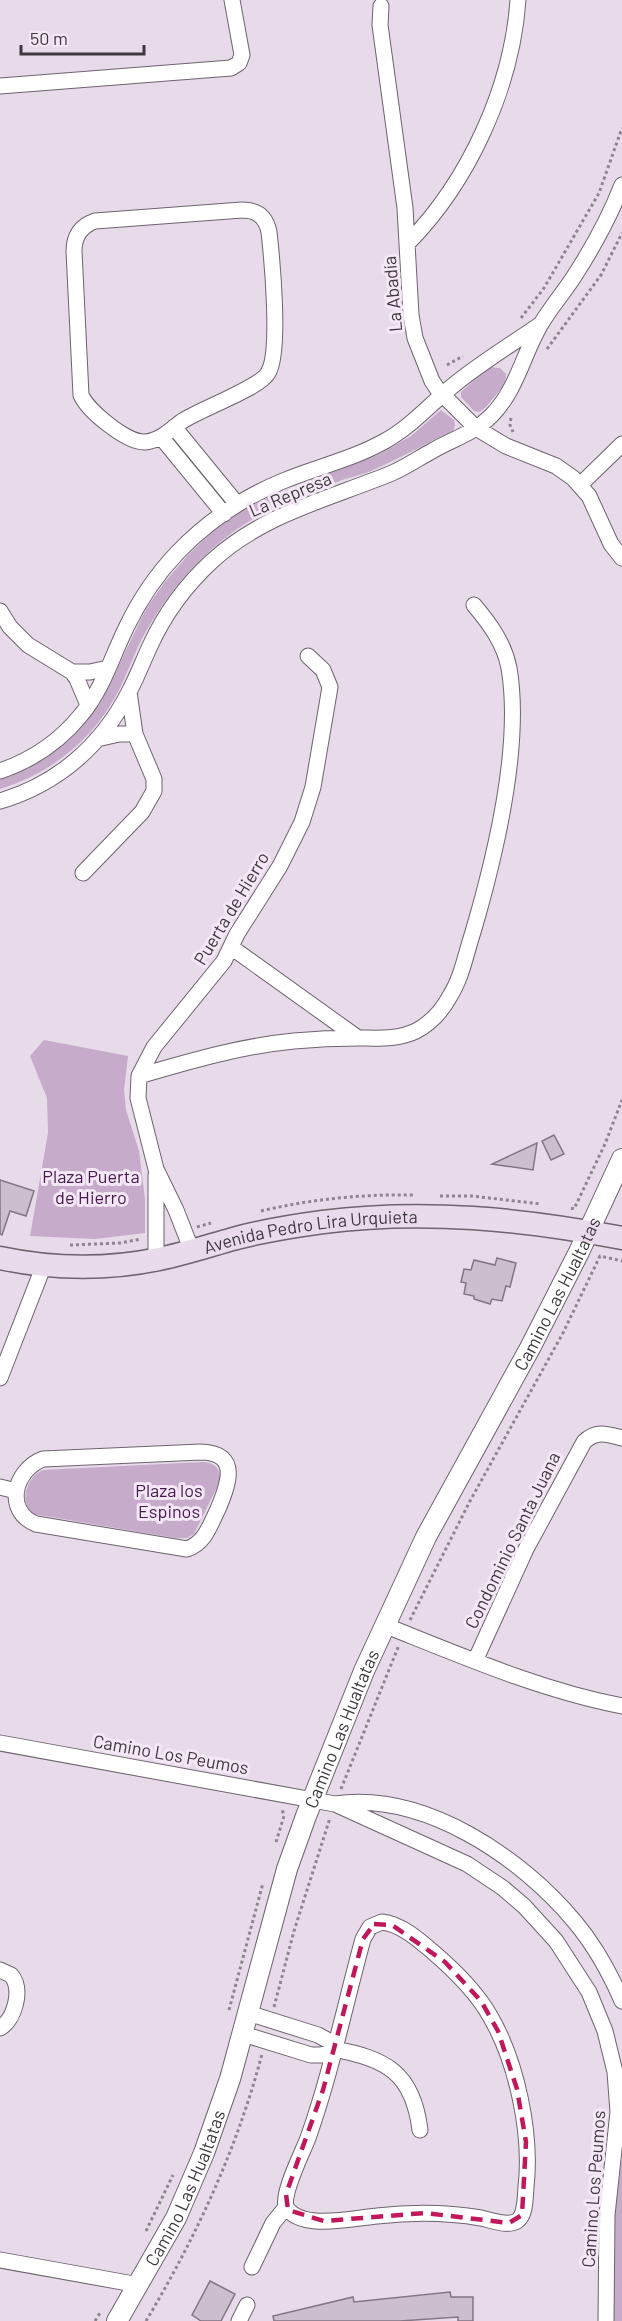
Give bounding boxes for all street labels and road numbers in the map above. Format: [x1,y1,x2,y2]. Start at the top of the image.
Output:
street label: La Abadía [378,255,406,333]
street label: La Represa [246,467,334,521]
street label: Puerta de Hierro [189,848,273,968]
street label: Avenida Pedro Lira Urquieta [201,1205,418,1258]
street label: Camino Las Hualtatas [509,1213,605,1374]
street label: Condominio Santa Juana [460,1448,564,1632]
street label: Camino Las Hualtatas [299,1646,383,1811]
street label: Camino Los Peumos [92,1729,250,1779]
street label: Camino Las Hualtatas [140,2107,229,2270]
street label: Camino Los Peumos [577,2110,609,2268]

